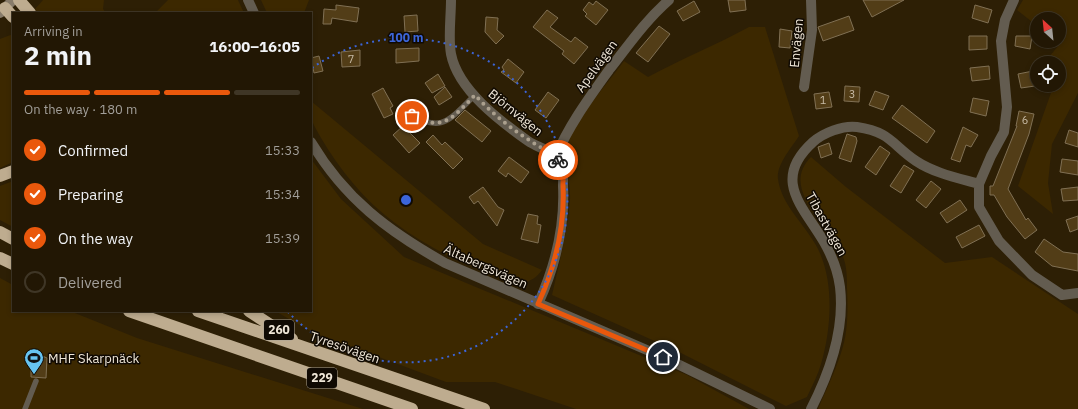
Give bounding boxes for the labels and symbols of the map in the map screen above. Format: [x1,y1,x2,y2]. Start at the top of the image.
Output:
north arrow [1030,12,1066,48]
street label: Envägen [786,18,807,68]
text: 100 m [388,30,424,45]
street label: Apelvägen [572,37,621,96]
house number: 7 [348,52,354,66]
street label: Björnvägen [485,85,547,140]
house number: 3 [849,87,855,101]
house number: 1 [820,93,827,107]
pin [395,99,429,133]
house number: 6 [1022,113,1028,127]
courier [538,140,578,180]
street label: Tibastvägen [802,189,851,259]
centre of rings [399,193,413,207]
street label: Ältabergsvägen [441,240,530,293]
road number: 260 [264,320,294,340]
street label: Tyresövägen [307,328,382,367]
pin [646,340,680,374]
sports icon: MHF Skarpnäck [23,347,45,375]
place label: MHF Skarpnäck [48,350,140,367]
road number: 229 [307,368,337,388]

